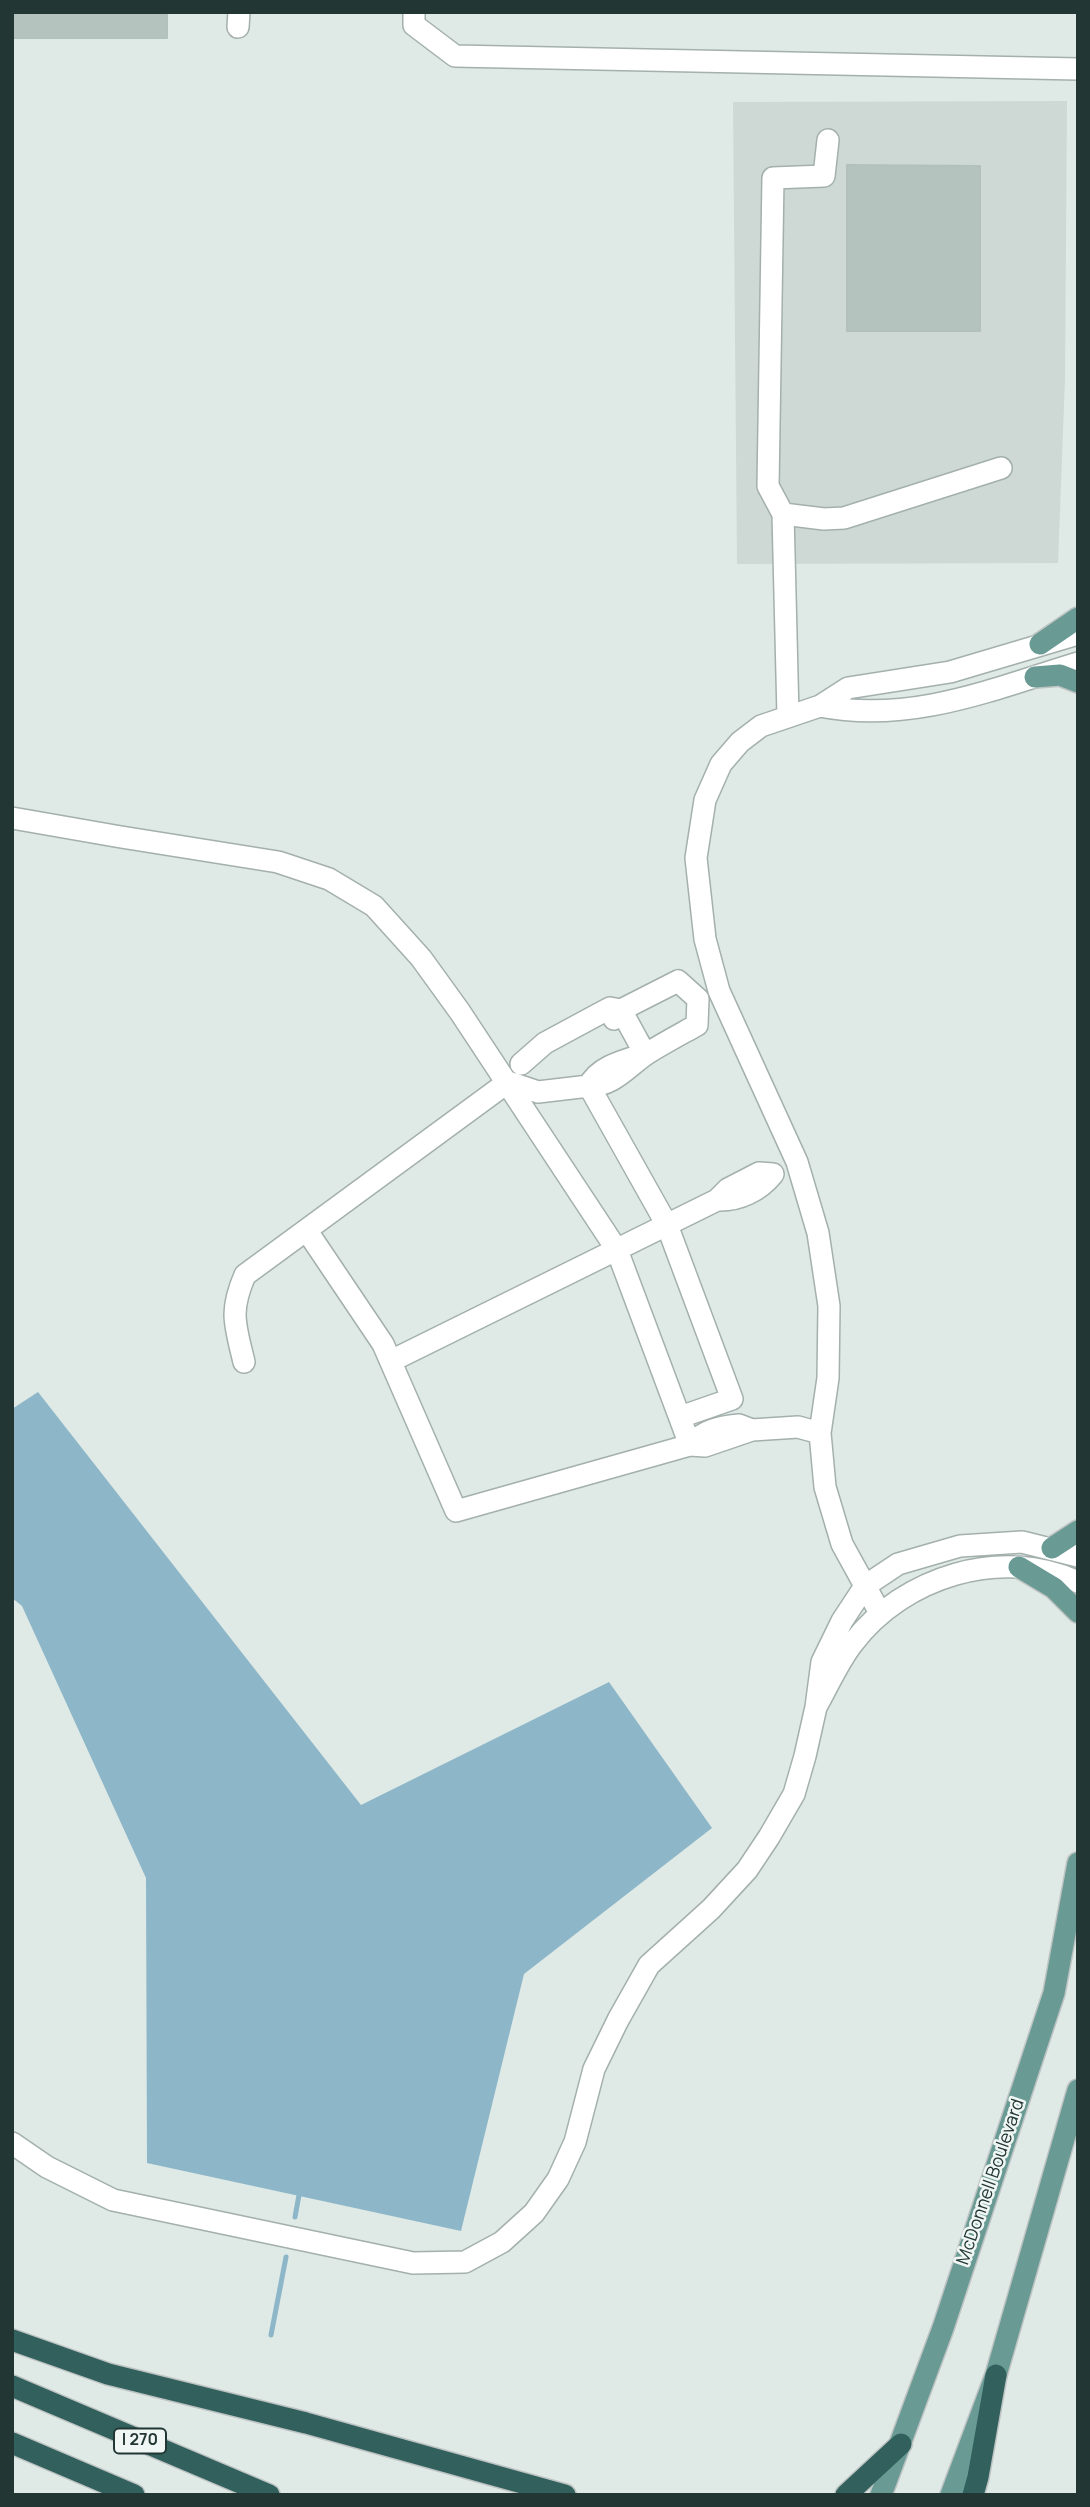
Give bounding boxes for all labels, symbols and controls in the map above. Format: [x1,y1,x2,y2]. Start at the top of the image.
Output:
street label: McDonnell Boulevard [952,2096,1030,2268]
road number: I 270 [114,2428,166,2454]

